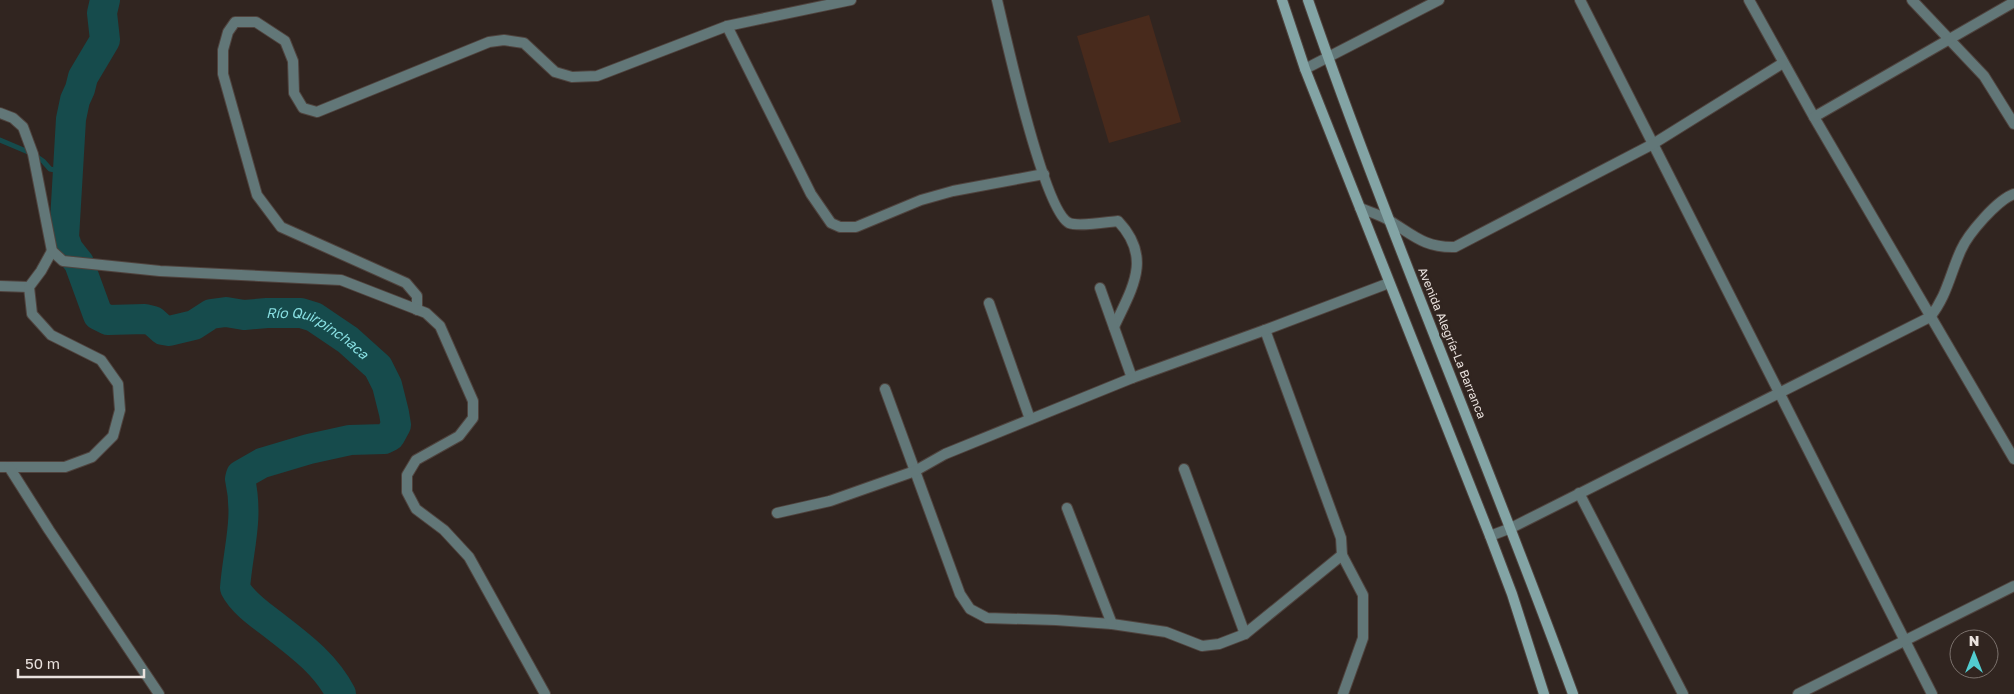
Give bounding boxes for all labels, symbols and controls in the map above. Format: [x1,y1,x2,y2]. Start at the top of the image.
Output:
street label: Avenida Alegría-La Barranca [1415,265,1490,421]
water label: Río Quirpinchaca [266,304,373,363]
north arrow [1949,629,1999,679]
text: N [1969,632,1979,649]
scale bar [18,646,144,678]
text: 50 m [25,654,60,672]

